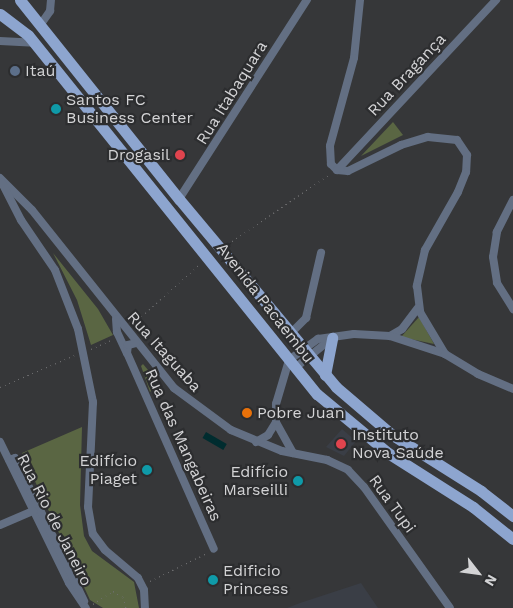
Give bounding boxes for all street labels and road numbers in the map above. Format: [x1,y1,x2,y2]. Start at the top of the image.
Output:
street label: Rua Bragança [364,30,450,120]
street label: Rua Itabaquara [192,38,272,148]
street label: Avenida Pacaembu [212,239,318,367]
street label: Rua Itaguaba [123,308,205,396]
street label: Rua das Mangabeiras [141,366,225,524]
street label: Rua Rio de Janeiro [12,450,96,590]
street label: Rua Tupi [364,471,420,537]

